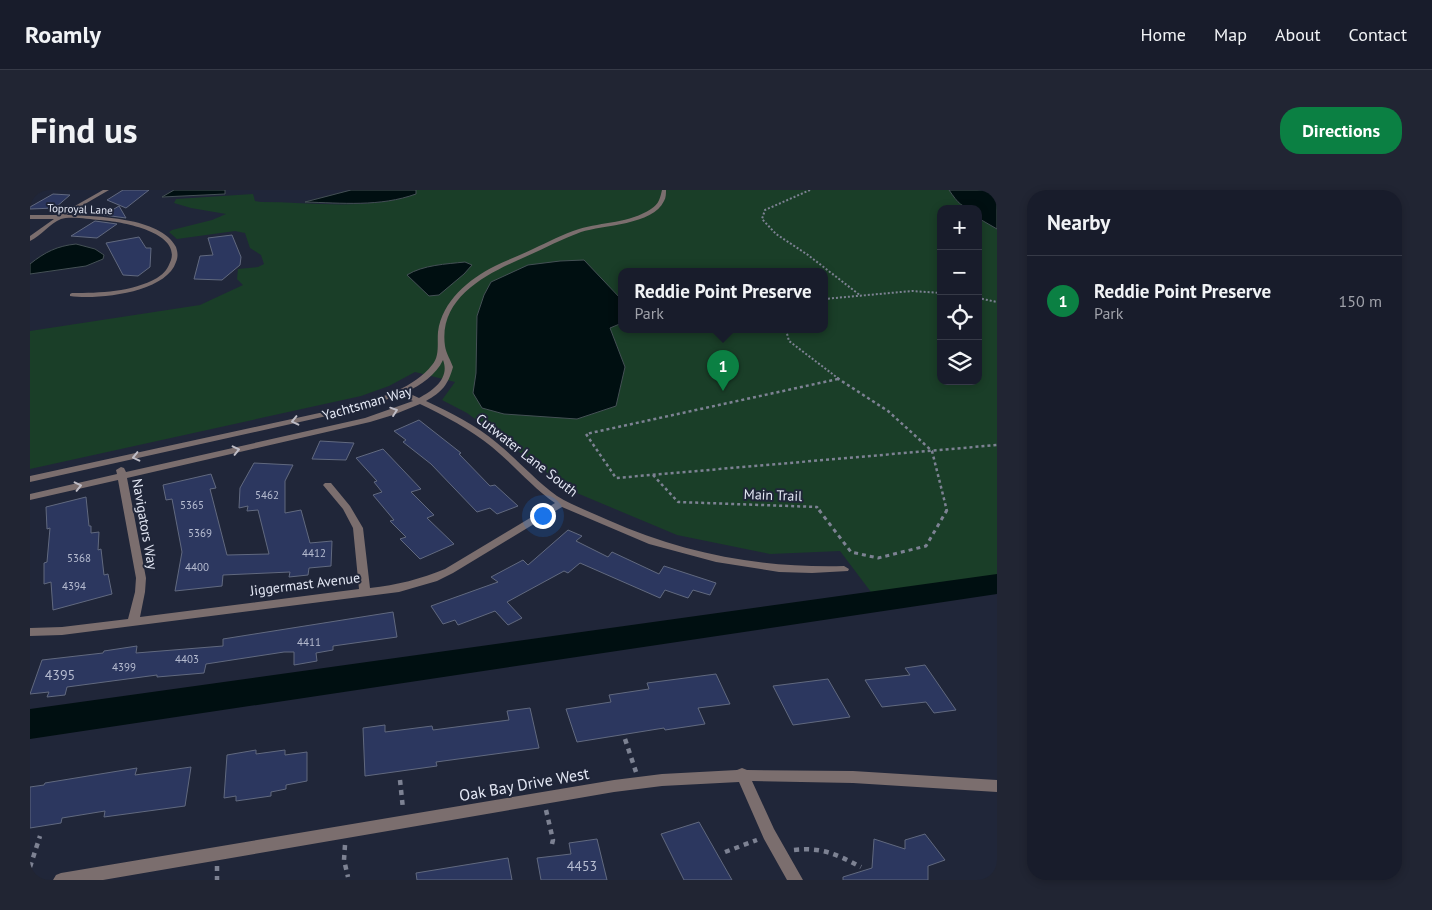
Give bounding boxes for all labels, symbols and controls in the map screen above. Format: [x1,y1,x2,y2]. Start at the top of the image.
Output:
text: Roamly [25,19,101,50]
text: Home [1140,23,1186,46]
text: Map [1214,23,1247,46]
text: About [1275,23,1321,46]
text: Contact [1349,23,1407,46]
text: Find us [30,107,138,153]
button: Directions [1280,107,1402,154]
street label: Toproyal Lane [47,201,113,217]
map controls [937,205,982,385]
button: + [937,205,982,250]
text: Nearby [1047,209,1110,236]
button: − [937,250,982,295]
popup [618,268,828,333]
text: Reddie Point Preserve [634,279,812,303]
text: Reddie Point Preserve [1094,279,1271,303]
text: 1 [1058,291,1068,311]
text: 150 m [1339,291,1382,311]
button: locate [937,295,982,340]
text: Park [634,303,664,323]
text: Park [1094,303,1123,323]
button: layers [937,340,982,385]
pin: 1 [707,350,739,391]
street label: Yachtsman Way [320,381,414,424]
one-way arrow [389,407,398,417]
street label: Cutwater Lane South [472,409,582,501]
one-way arrow [290,415,299,426]
one-way arrow [232,445,240,456]
one-way arrow [132,451,141,462]
street label: Navigators Way [128,477,162,571]
one-way arrow [73,481,82,492]
street label: Main Trail [743,485,803,505]
house number: 5462 [255,488,279,502]
house number: 5365 [180,498,204,512]
your location [530,503,556,529]
house number: 5369 [188,526,212,540]
house number: 4412 [302,546,326,560]
house number: 5368 [67,551,91,565]
house number: 4400 [185,560,209,574]
street label: Jiggermast Avenue [248,568,361,600]
house number: 4394 [62,579,86,593]
house number: 4411 [297,635,321,649]
house number: 4403 [175,652,199,666]
house number: 4399 [112,660,136,674]
house number: 4395 [45,666,75,684]
street label: Oak Bay Drive West [458,763,591,805]
house number: 4453 [567,857,597,875]

